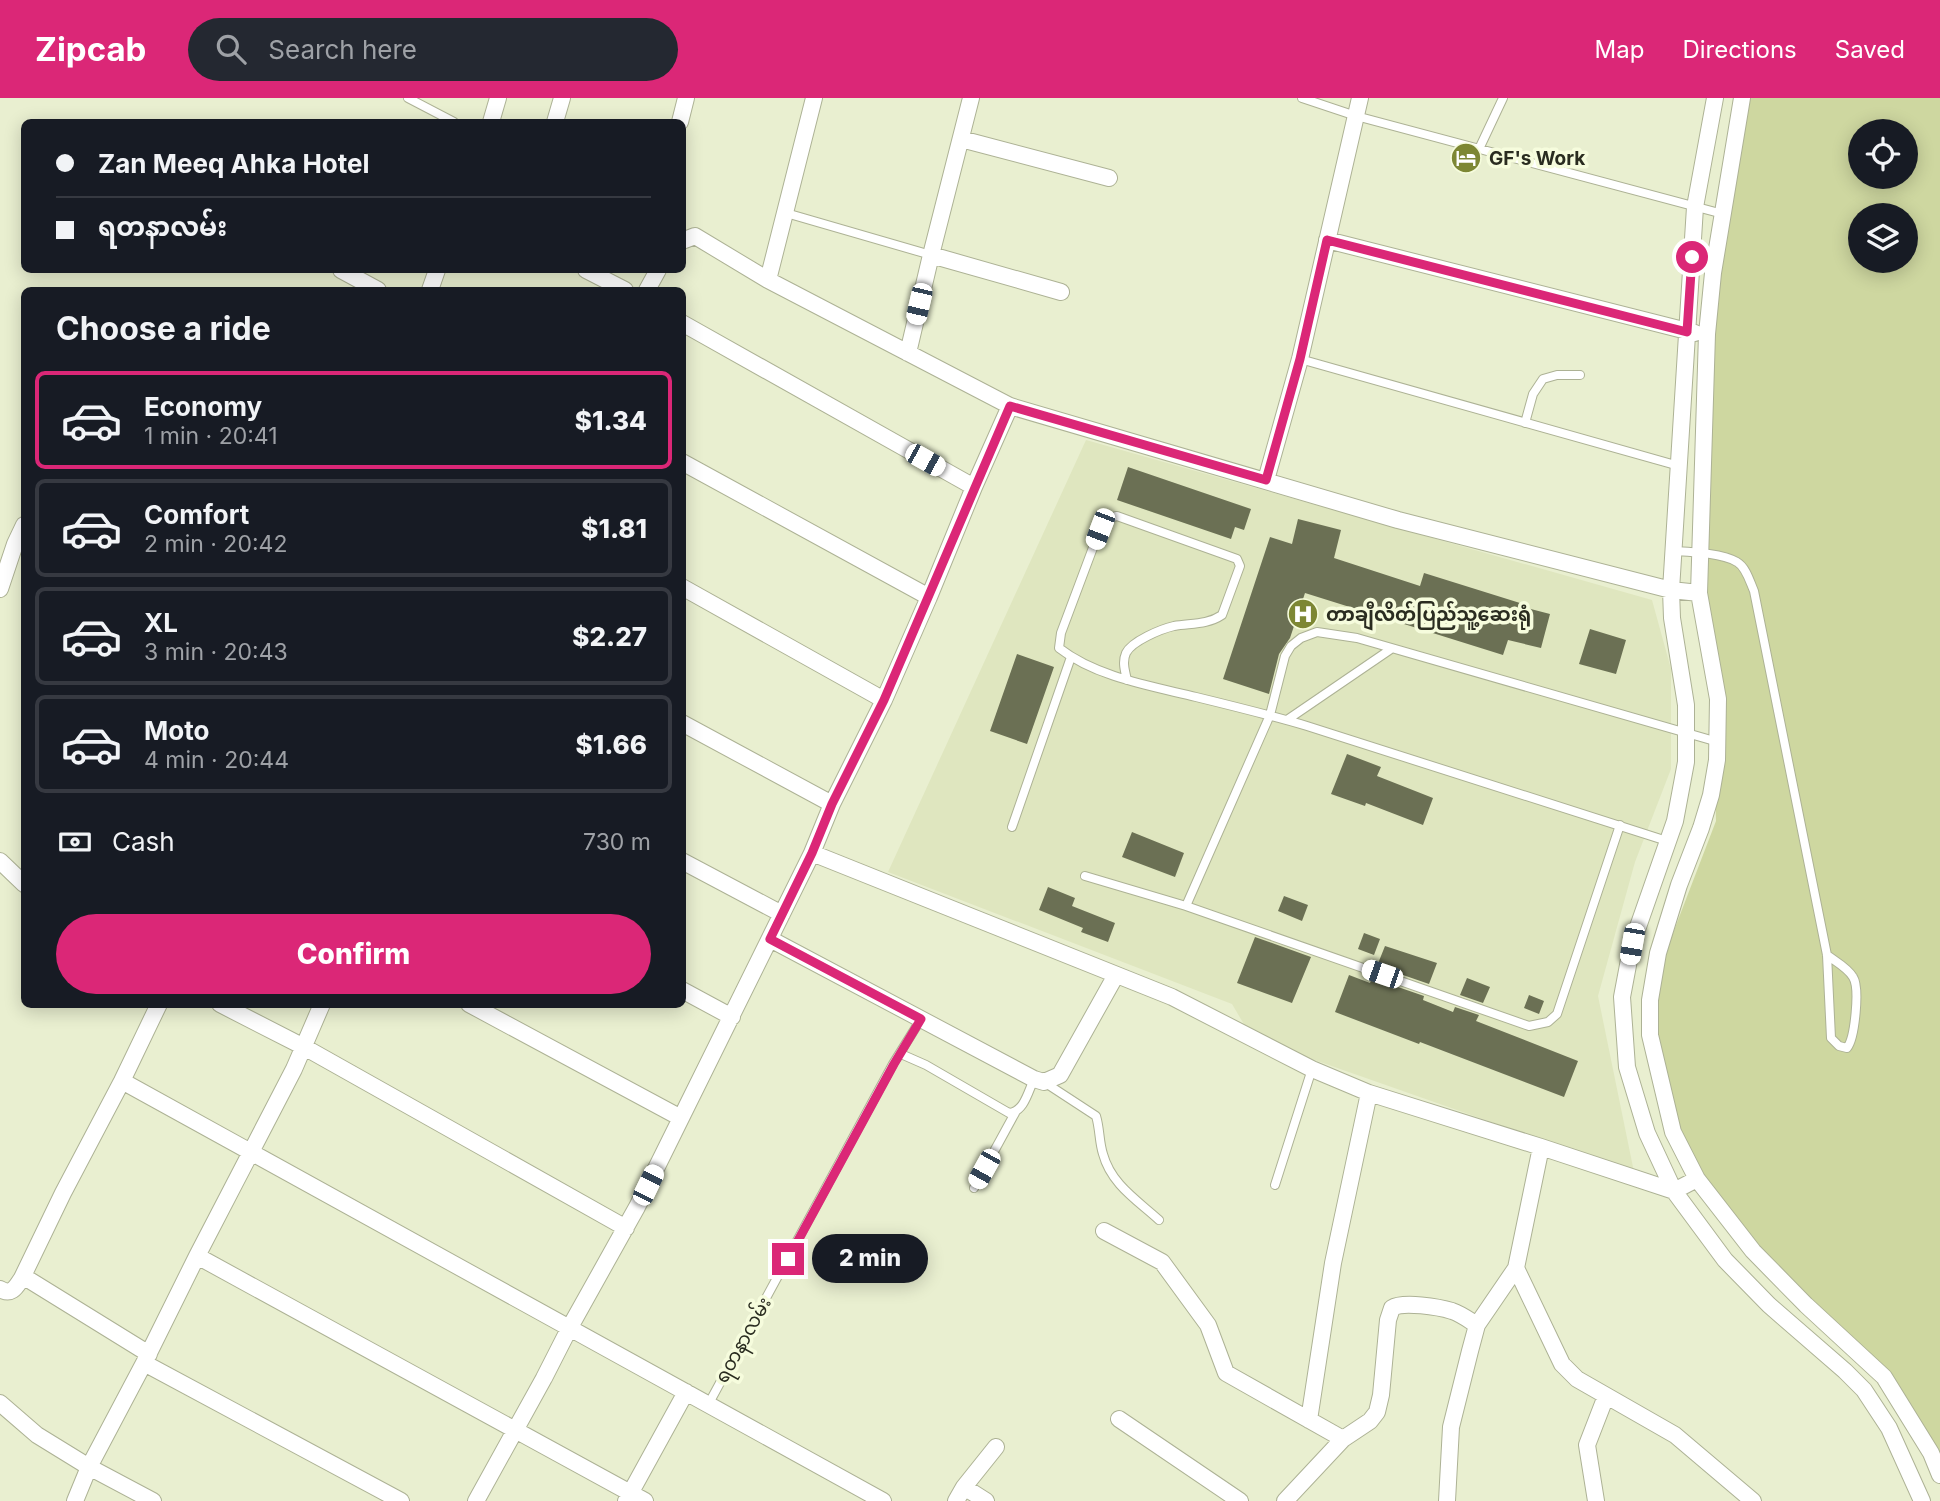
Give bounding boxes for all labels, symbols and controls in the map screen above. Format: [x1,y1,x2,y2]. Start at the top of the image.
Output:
search box [188,18,678,81]
text: Zipcab [35,29,146,69]
icon: search [212,30,250,68]
text: Search here [268,34,417,65]
text: Map [1595,35,1644,64]
text: Directions [1682,35,1797,64]
text: Saved [1835,35,1905,64]
map controls [1848,119,1918,273]
button: locate [1848,119,1918,189]
hotel icon: GF's Work [1449,141,1483,175]
place label: GF's Work [1489,147,1585,170]
text: Zan Meeq Ahka Hotel [98,148,370,179]
button: layers [1848,203,1918,273]
text: ရတနာလမ်း [98,211,227,242]
route start [1676,241,1708,273]
car [905,281,934,327]
text: Choose a ride [56,309,271,348]
icon: car [60,389,123,452]
text: Economy [144,391,262,422]
text: $1.34 [575,405,647,436]
text: 1 min · 20:41 [144,422,278,450]
car [902,441,949,479]
icon: car [60,497,123,560]
text: Comfort [144,499,249,530]
car [1083,506,1118,552]
text: $1.81 [581,513,647,544]
text: 2 min · 20:42 [144,530,287,558]
hospital icon: တာချီလိတ်ပြည်သူ့ဆေးရုံ [1286,597,1320,631]
place label: တာချီလိတ်ပြည်သူ့ဆေးရုံ [1326,601,1531,631]
icon: car [60,605,123,668]
text: XL [144,607,178,638]
text: $2.27 [572,621,647,652]
text: 3 min · 20:43 [144,638,288,666]
icon: car [60,713,123,776]
text: Moto [144,715,209,746]
text: $1.66 [576,729,647,760]
text: 4 min · 20:44 [144,746,289,774]
icon: cash [56,823,94,861]
text: Cash [112,826,175,857]
text: 730 m [583,828,651,856]
button: Confirm [56,914,651,994]
car [1619,921,1646,967]
car [1359,957,1406,991]
car [965,1146,1004,1192]
car [630,1162,667,1208]
callout: 2 min [812,1234,928,1284]
route end [772,1243,804,1275]
text: 2 min [839,1244,901,1272]
street label: ရတနာလမ်း [707,1292,780,1389]

